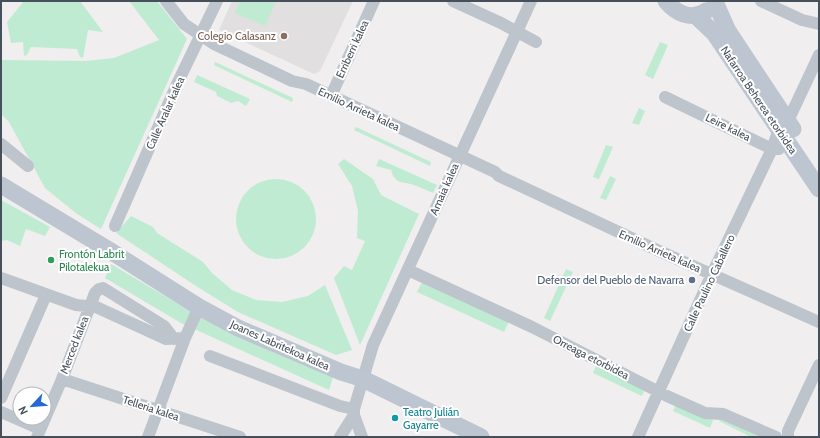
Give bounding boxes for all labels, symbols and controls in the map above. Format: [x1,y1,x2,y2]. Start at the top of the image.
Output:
street label: Erriberri kalea [332,17,372,80]
place label: Colegio Calasanz [198,29,276,43]
marker: Colegio Calasanz [279,31,289,41]
street label: Nafarroa Beherea etorbidea [718,43,801,157]
street label: Calle Aralar kalea [143,74,188,152]
street label: Emilio Arrieta kalea [316,84,403,134]
street label: Leire kalea [703,110,753,144]
street label: Amaia kalea [426,160,462,217]
street label: Emilio Arrieta kalea [617,227,704,276]
street label: Calle Paulino Caballero [680,232,738,334]
place label: Frontón Labrit Pilotalekua [59,247,125,274]
marker: Frontón Labrit Pilotalekua [46,255,56,265]
place label: Defensor del Pueblo de Navarra [537,273,685,287]
marker: Defensor del Pueblo de Navarra [687,275,697,285]
street label: Merced kalea [57,314,92,376]
street label: Joanes Labritekoa kalea [227,316,332,373]
street label: Orreaga etorbidea [551,332,632,383]
north arrow [12,386,52,426]
street label: Telleria kalea [121,392,182,424]
text: N [15,404,31,417]
place label: Teatro Julián Gayarre [403,405,459,432]
marker: Teatro Julián Gayarre [390,413,400,423]

